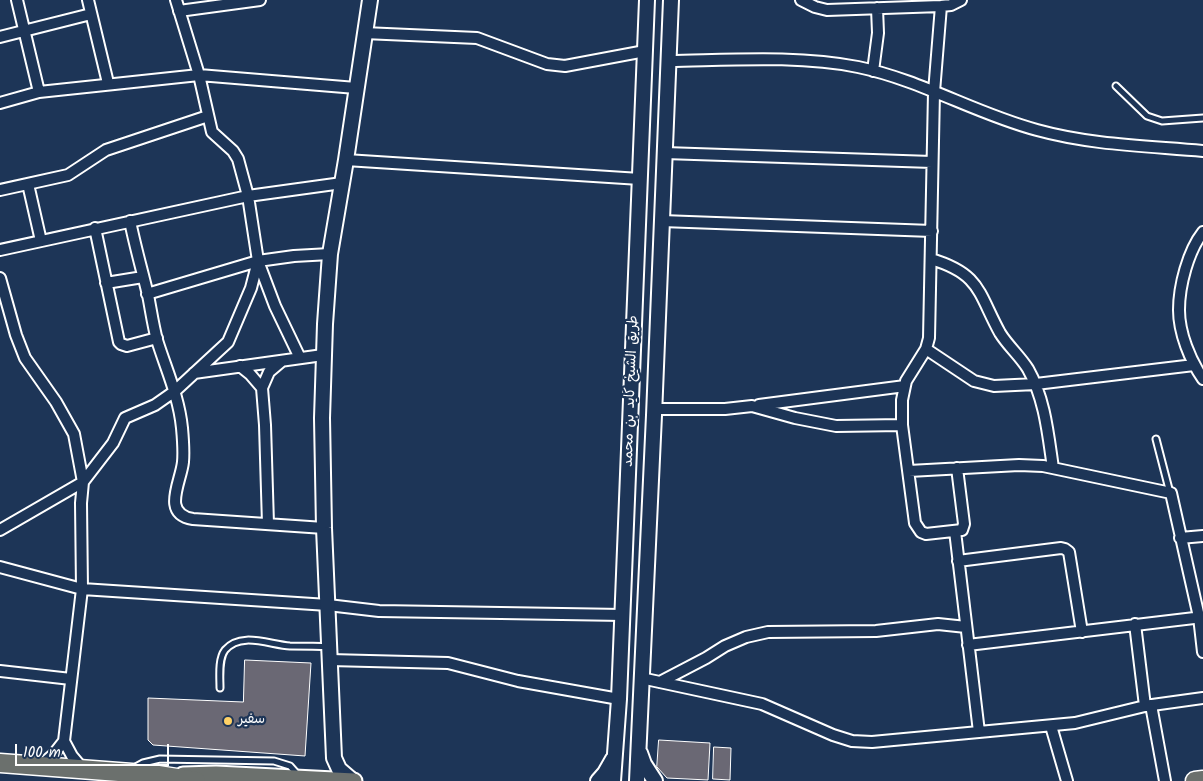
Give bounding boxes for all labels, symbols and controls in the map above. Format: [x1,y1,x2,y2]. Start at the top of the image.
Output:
street label: طريق الشيخ كايد بن محمد [621,315,643,467]
place label: سفير [238,713,265,729]
marker: سفير [222,715,234,727]
scale bar [18,734,171,766]
text: 100 m [23,741,61,765]

